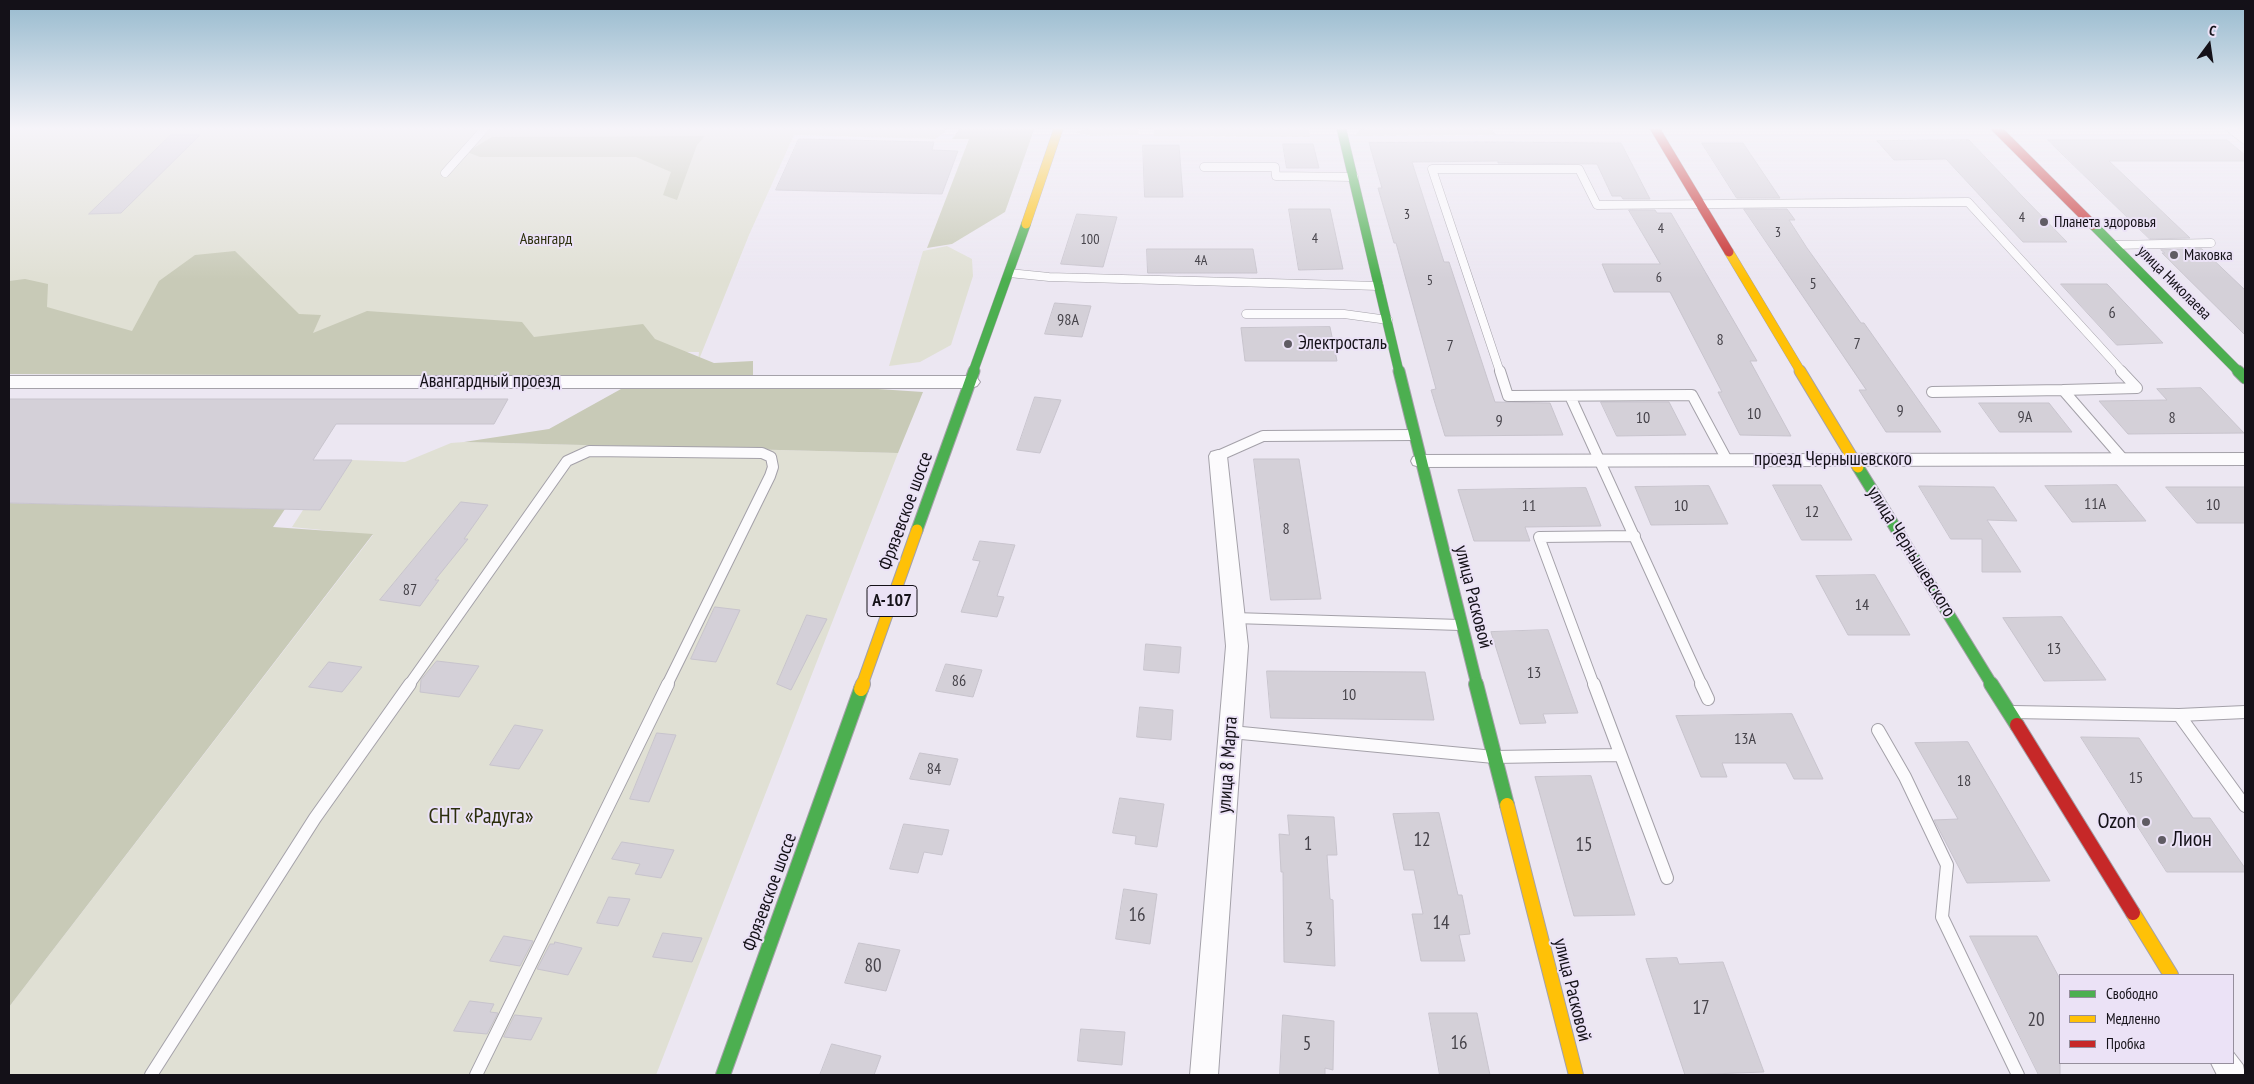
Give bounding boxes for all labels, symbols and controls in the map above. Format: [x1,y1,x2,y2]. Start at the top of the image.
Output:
north arrow [2184,20,2234,70]
text: С [2207,21,2218,40]
house number: 3 [1404,207,1410,223]
house number: 4 [2019,210,2025,226]
place label: Планета здоровья [2054,212,2156,232]
marker: Планета здоровья [2038,216,2050,228]
house number: 4 [1658,221,1664,237]
house number: 3 [1775,225,1781,241]
park label: Авангард [520,229,572,249]
house number: 4 [1312,231,1318,247]
house number: 100 [1081,232,1099,248]
street label: улица Николаева [2133,242,2215,324]
place label: Маковка [2184,245,2233,265]
marker: Маковка [2168,249,2180,261]
house number: 4А [1195,253,1207,269]
house number: 6 [1656,270,1662,286]
house number: 5 [1427,273,1433,289]
house number: 5 [1809,274,1817,294]
house number: 6 [2108,303,2116,323]
house number: 98А [1057,310,1079,330]
house number: 8 [1716,330,1724,350]
place label: Электросталь [1298,333,1387,355]
house number: 7 [1853,334,1861,354]
house number: 7 [1446,336,1454,356]
marker: Электросталь [1282,338,1294,350]
street label: Авангардный проезд [420,371,560,393]
house number: 9 [1896,401,1904,421]
house number: 10 [1747,404,1761,424]
house number: 9А [2018,407,2032,427]
house number: 10 [1636,408,1650,428]
house number: 8 [2168,408,2176,428]
house number: 9 [1495,411,1503,431]
street label: Фрязевское шоссе [874,449,938,573]
street label: проезд Чернышевского [1754,449,1912,471]
street label: улица Чернышевского [1862,483,1960,621]
house number: 11А [2084,494,2106,514]
house number: 10 [2206,495,2220,515]
house number: 11 [1522,496,1536,516]
house number: 10 [1674,496,1688,516]
house number: 12 [1805,502,1819,522]
house number: 8 [1282,519,1290,539]
street label: улица Расковой [1449,543,1497,651]
house number: 87 [403,580,417,600]
road number: А-107 [867,586,917,616]
house number: 14 [1855,595,1869,615]
house number: 13 [2047,639,2061,659]
house number: 13 [1527,663,1541,683]
house number: 86 [952,671,966,691]
house number: 10 [1342,685,1356,705]
street label: улица 8 Марта [1213,716,1243,814]
house number: 13А [1734,729,1756,749]
house number: 84 [927,759,941,779]
house number: 15 [2129,768,2143,788]
house number: 18 [1957,771,1971,791]
park label: СНТ «Радуга» [429,804,533,830]
place label: Ozon [2097,809,2136,835]
marker: Ozon [2140,816,2152,828]
place label: Лион [2172,827,2212,853]
street label: Фрязевское шоссе [738,830,802,954]
house number: 12 [1413,830,1431,852]
house number: 1 [1304,834,1312,856]
marker: Лион [2156,834,2168,846]
house number: 15 [1575,835,1593,857]
house number: 16 [1128,905,1146,927]
house number: 14 [1432,913,1450,935]
house number: 3 [1305,920,1313,942]
street label: улица Расковой [1548,936,1596,1044]
house number: 80 [864,956,882,978]
legend [2059,974,2234,1064]
text: Свободно [2106,984,2158,1003]
house number: 17 [1692,998,1710,1020]
text: Медленно [2106,1009,2160,1028]
house number: 20 [2027,1010,2045,1032]
house number: 16 [1450,1033,1468,1055]
house number: 5 [1303,1034,1311,1056]
text: Пробка [2106,1034,2145,1053]

